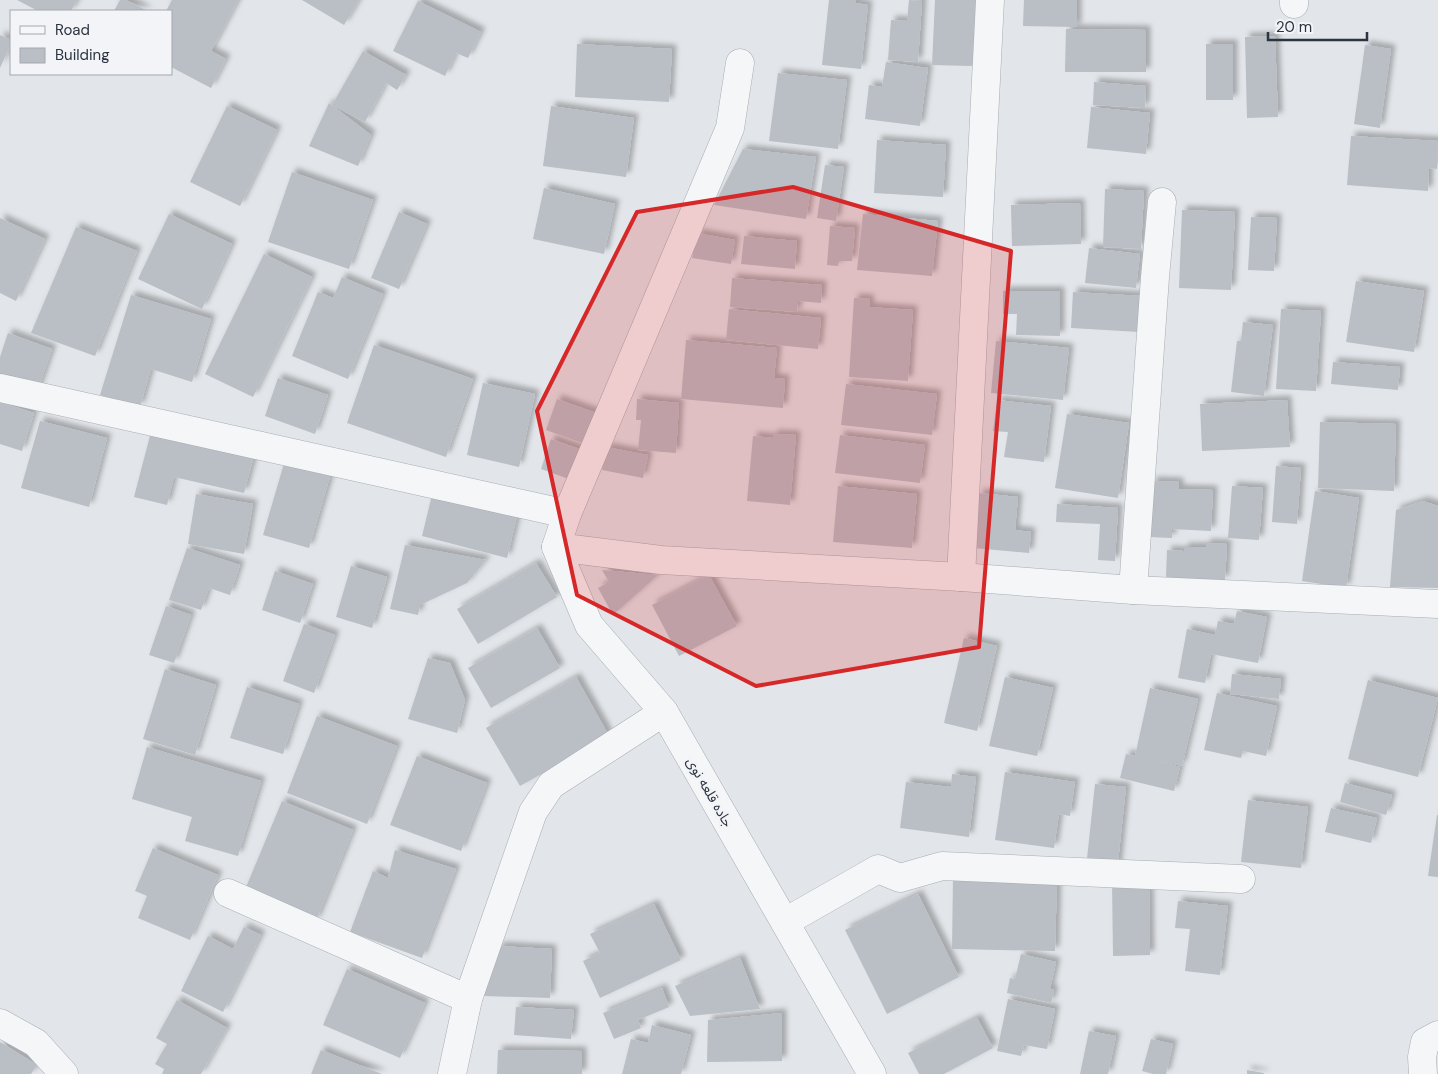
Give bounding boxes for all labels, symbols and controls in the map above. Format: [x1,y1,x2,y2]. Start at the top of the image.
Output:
legend [10,10,172,75]
scale bar [1268,10,1367,42]
text: 20 m [1276,17,1312,37]
text: Road [55,20,90,40]
text: Building [55,45,110,65]
street label: جاده قلعه نوی [683,754,737,830]

